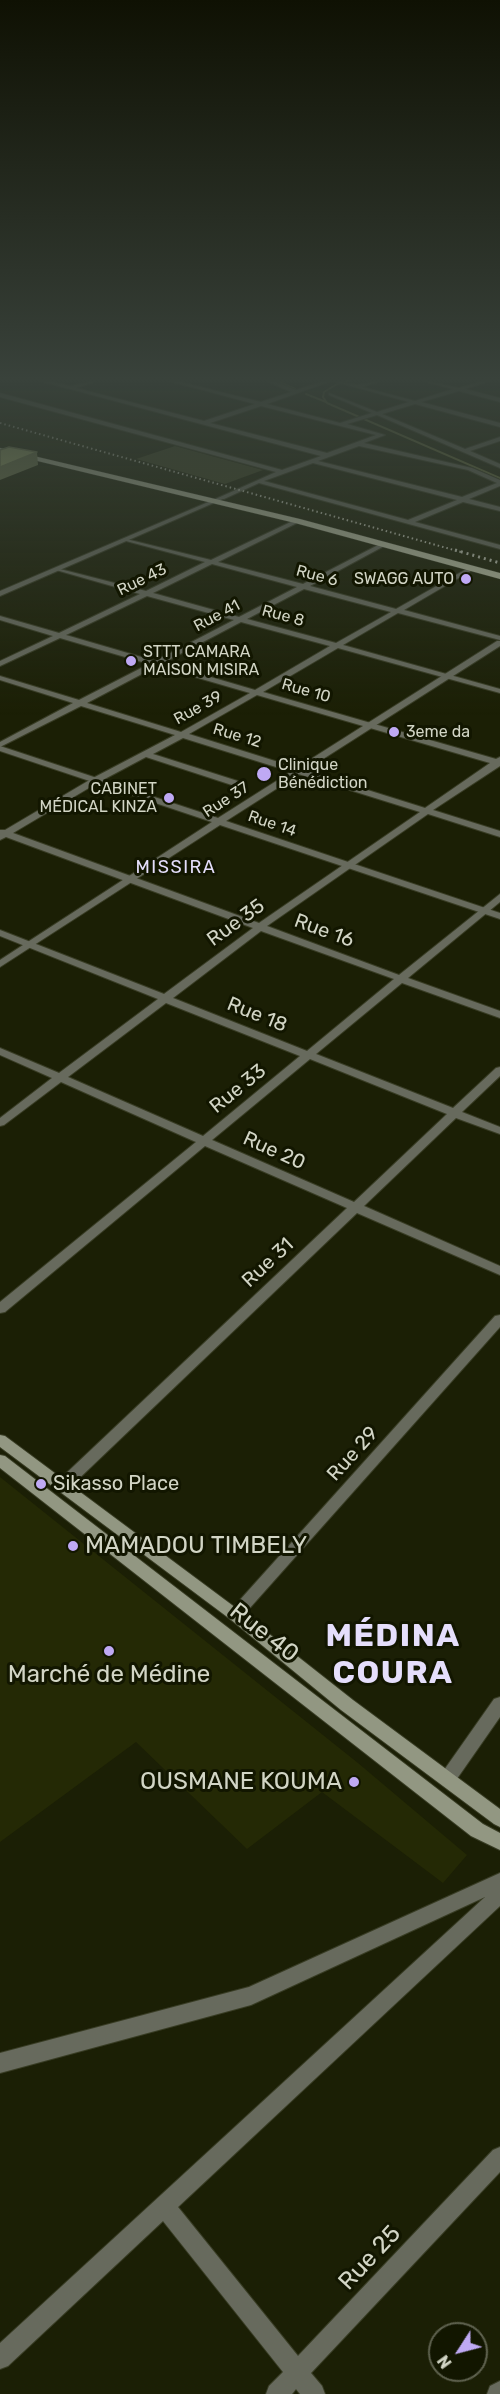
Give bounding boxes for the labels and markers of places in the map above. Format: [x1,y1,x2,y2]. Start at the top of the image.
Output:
place label: SWAGG AUTO [354,569,454,589]
marker: SWAGG AUTO [459,572,473,586]
place label: STTT CAMARA MAISON MISIRA [143,642,259,680]
marker: STTT CAMARA MAISON MISIRA [124,654,138,668]
place label: 3eme da [406,722,470,742]
marker: 3eme da [387,725,401,739]
place label: Clinique Bénédiction [278,755,368,793]
marker: Clinique Bénédiction [255,765,273,783]
place label: CABINET MÉDICAL KINZA [40,779,157,817]
marker: CABINET MÉDICAL KINZA [162,791,176,805]
place label: Sikasso Place [53,1472,179,1496]
marker: Sikasso Place [34,1477,48,1491]
place label: MAMADOU TIMBELY [85,1532,307,1560]
marker: MAMADOU TIMBELY [66,1539,80,1553]
marker: Marché de Médine [102,1644,116,1658]
place label: Marché de Médine [8,1661,210,1689]
place label: OUSMANE KOUMA [140,1768,342,1796]
marker: OUSMANE KOUMA [347,1775,361,1789]

